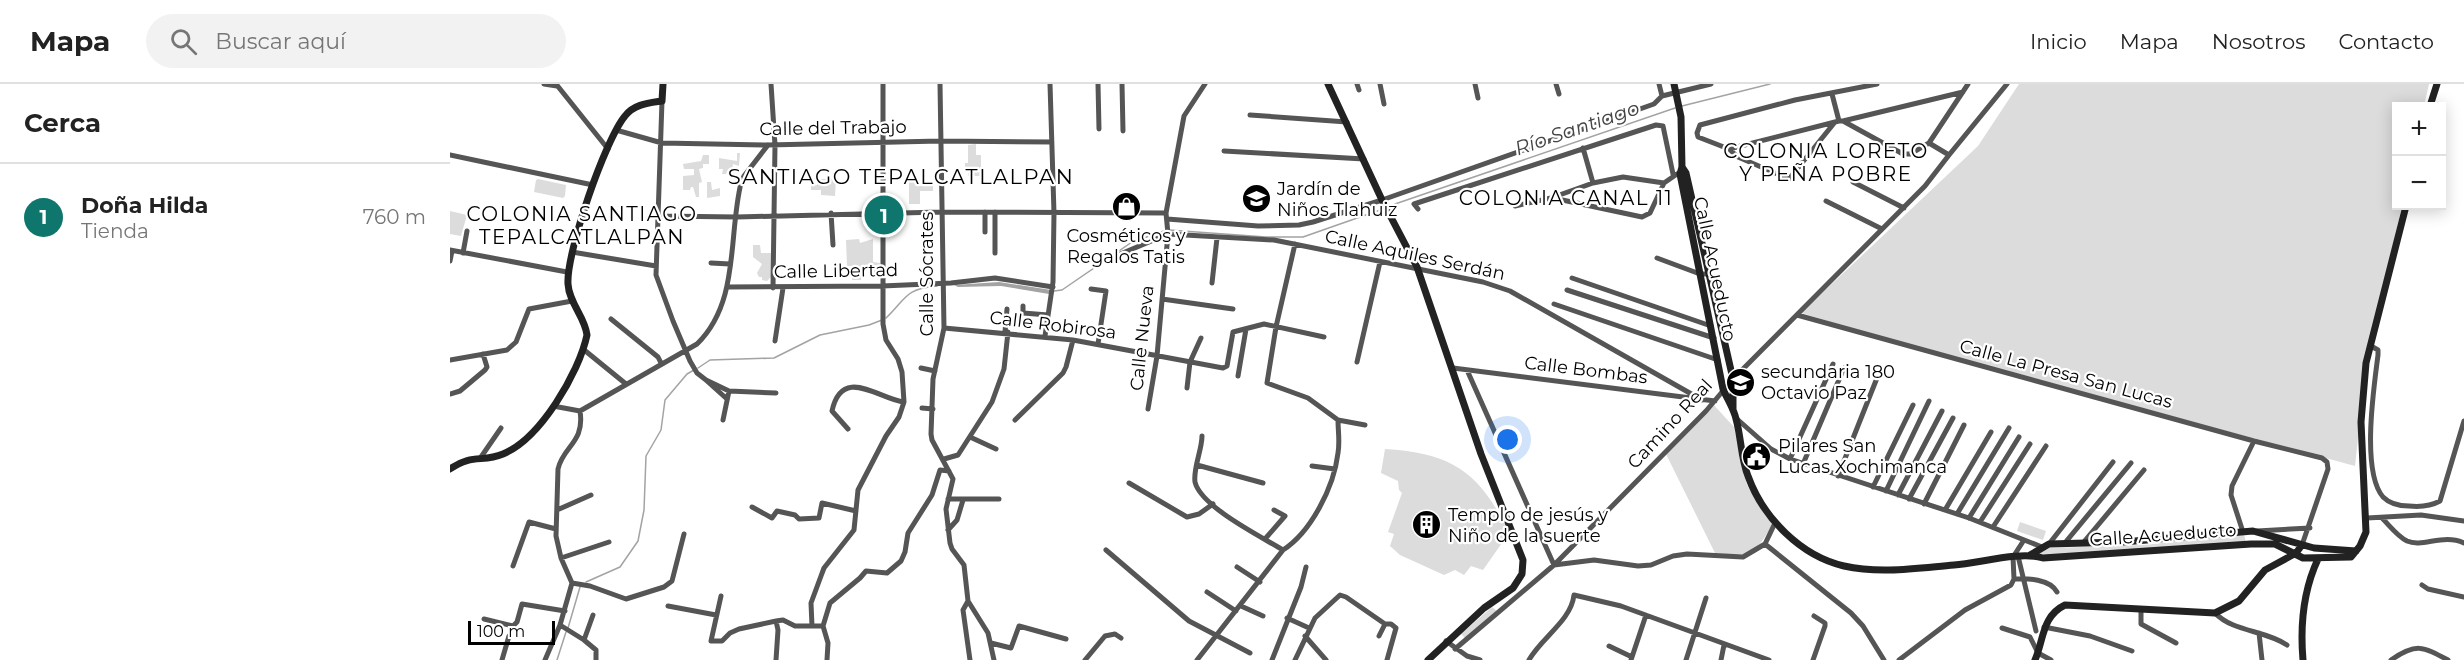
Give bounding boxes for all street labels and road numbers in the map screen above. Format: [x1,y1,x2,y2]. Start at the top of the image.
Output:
street label: Calle del Trabajo [759,116,907,140]
street label: Calle Acueducto [1689,195,1741,343]
street label: Calle Sócrates [916,211,938,336]
street label: Calle Aquiles Serdán [1323,225,1507,285]
street label: Calle Libertad [774,259,898,283]
street label: Calle Nueva [1126,284,1158,392]
street label: Calle Robirosa [988,306,1118,344]
street label: Calle La Presa San Lucas [1957,335,2175,413]
street label: Calle Bombas [1523,352,1649,389]
street label: Camino Real [1623,375,1717,473]
street label: Calle Acueducto [2089,519,2237,551]

